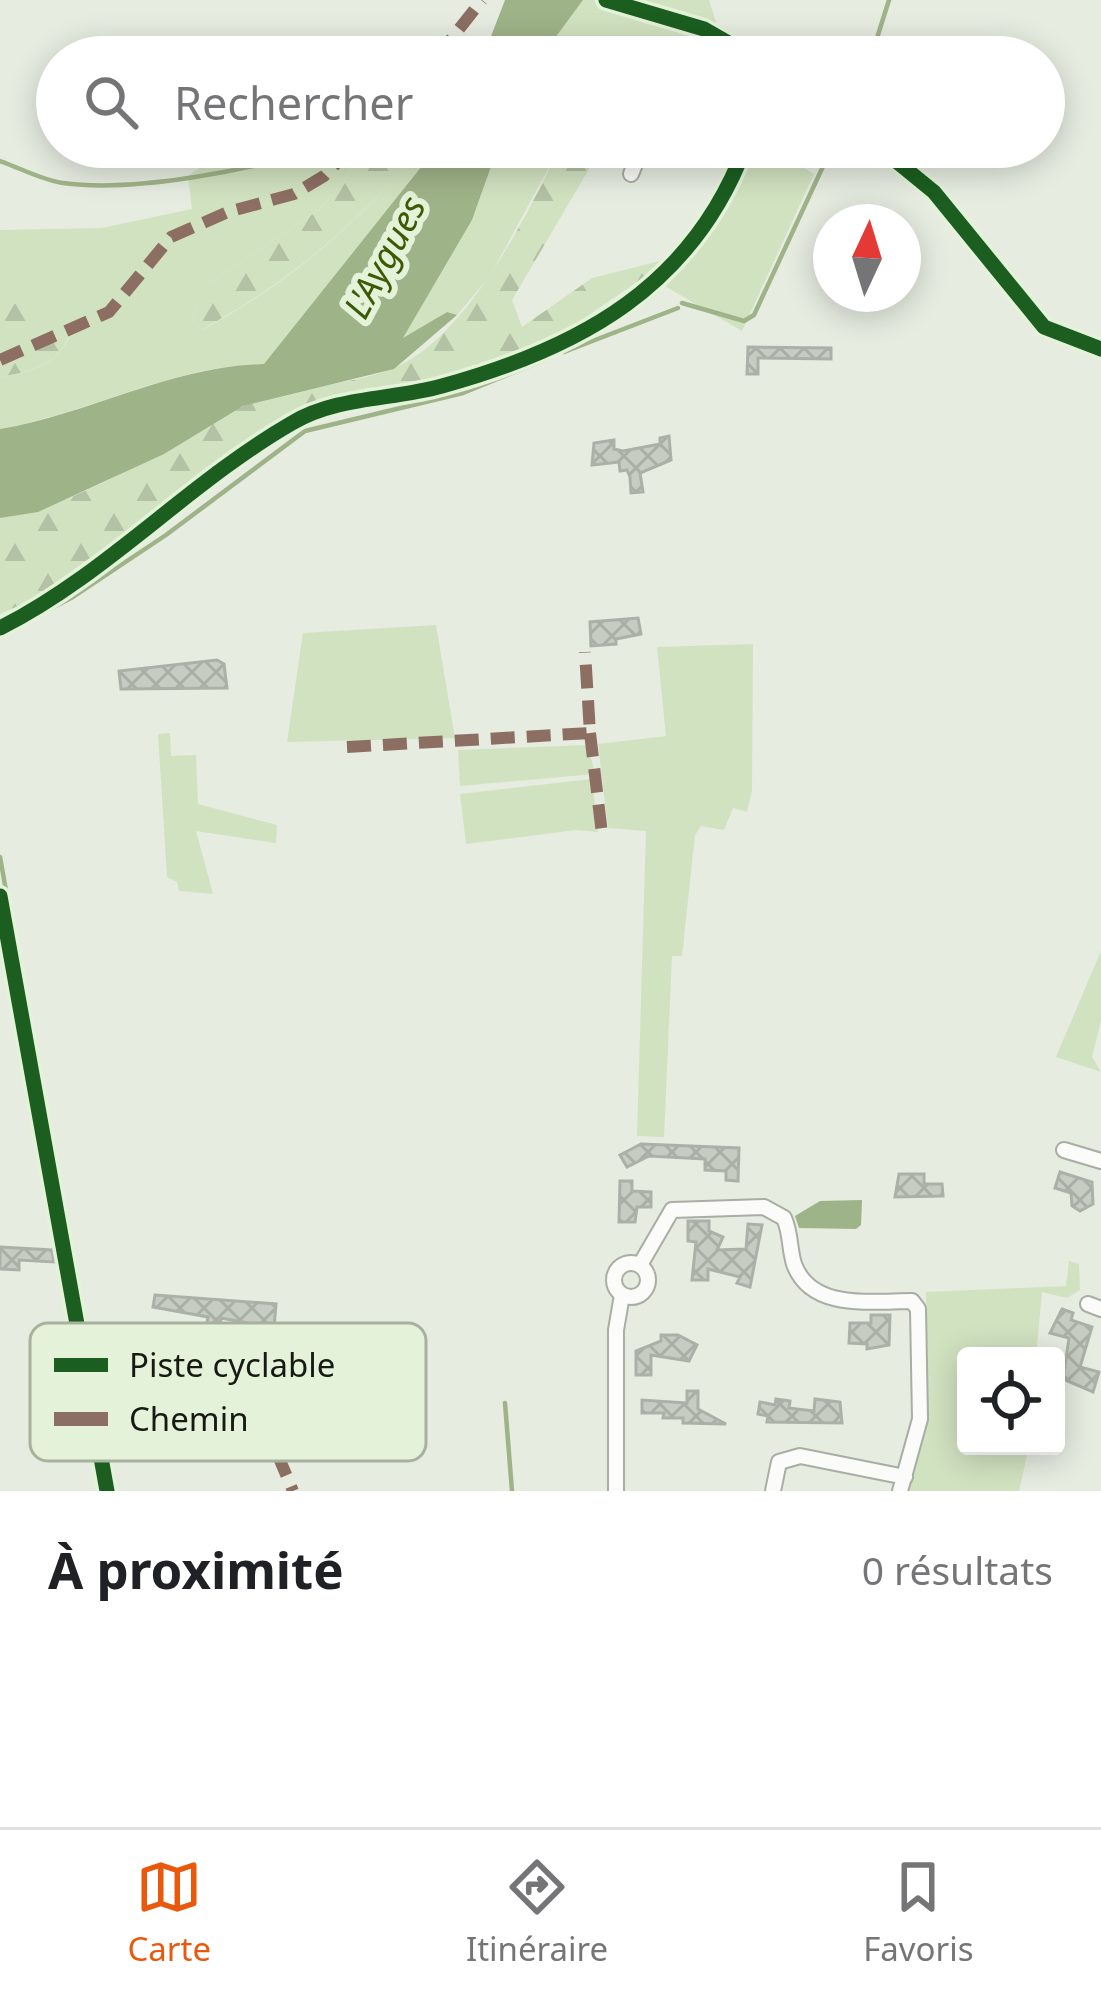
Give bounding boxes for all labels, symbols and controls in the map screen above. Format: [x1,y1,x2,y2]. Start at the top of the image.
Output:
search box [36,36,1065,168]
icon: search [78,69,144,135]
text: Rechercher [174,72,413,133]
water label: L'Aygues [331,187,437,327]
north arrow [813,204,921,312]
legend [30,1323,426,1461]
text: Piste cyclable [129,1342,335,1387]
map controls [957,1347,1065,1455]
button: locate [957,1347,1065,1455]
text: Chemin [129,1396,249,1441]
text: À proximité [48,1534,344,1604]
text: 0 résultats [862,1543,1053,1596]
tab: Carte [127,1854,211,1971]
tab: Itinéraire [466,1854,608,1971]
tab: Favoris [863,1854,973,1971]

